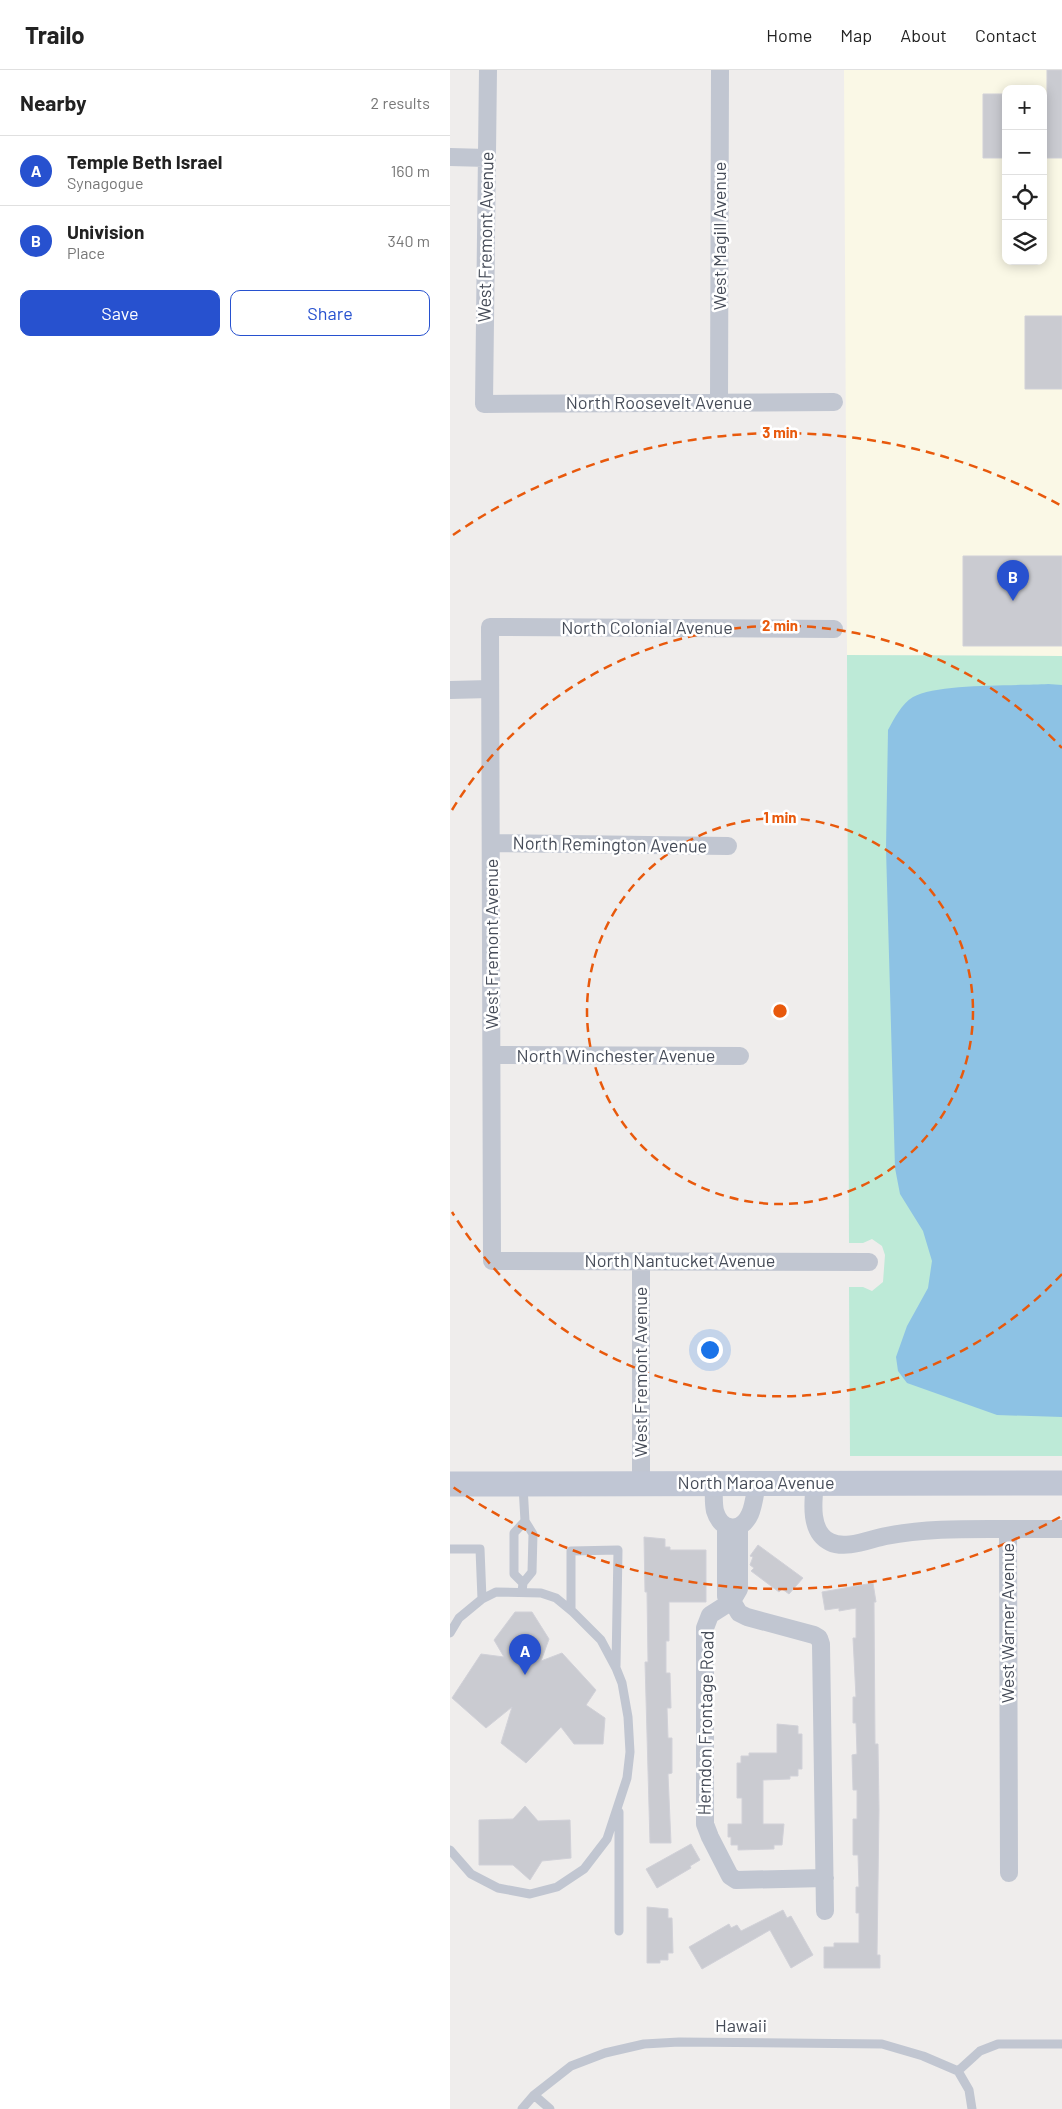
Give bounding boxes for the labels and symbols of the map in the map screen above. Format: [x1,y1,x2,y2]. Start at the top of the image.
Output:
street label: West Fremont Avenue [473,151,497,323]
street label: West Magill Avenue [708,162,730,310]
street label: North Roosevelt Avenue [566,391,752,413]
text: 3 min [762,423,798,441]
pin: B [997,560,1029,601]
street label: North Colonial Avenue [561,616,733,638]
text: 2 min [762,616,798,634]
text: 1 min [764,808,796,826]
street label: North Remington Avenue [513,831,707,857]
street label: West Fremont Avenue [480,859,502,1029]
centre of rings [771,1002,789,1020]
street label: North Winchester Avenue [517,1044,715,1066]
street label: North Nantucket Avenue [585,1249,775,1271]
street label: West Fremont Avenue [629,1287,651,1457]
your location [697,1337,723,1363]
street label: North Maroa Avenue [678,1471,834,1493]
street label: West Warner Avenue [996,1543,1018,1703]
street label: Herndon Frontage Road [692,1630,718,1816]
pin: A [509,1634,541,1675]
street label: Hawaii [715,2014,767,2036]

